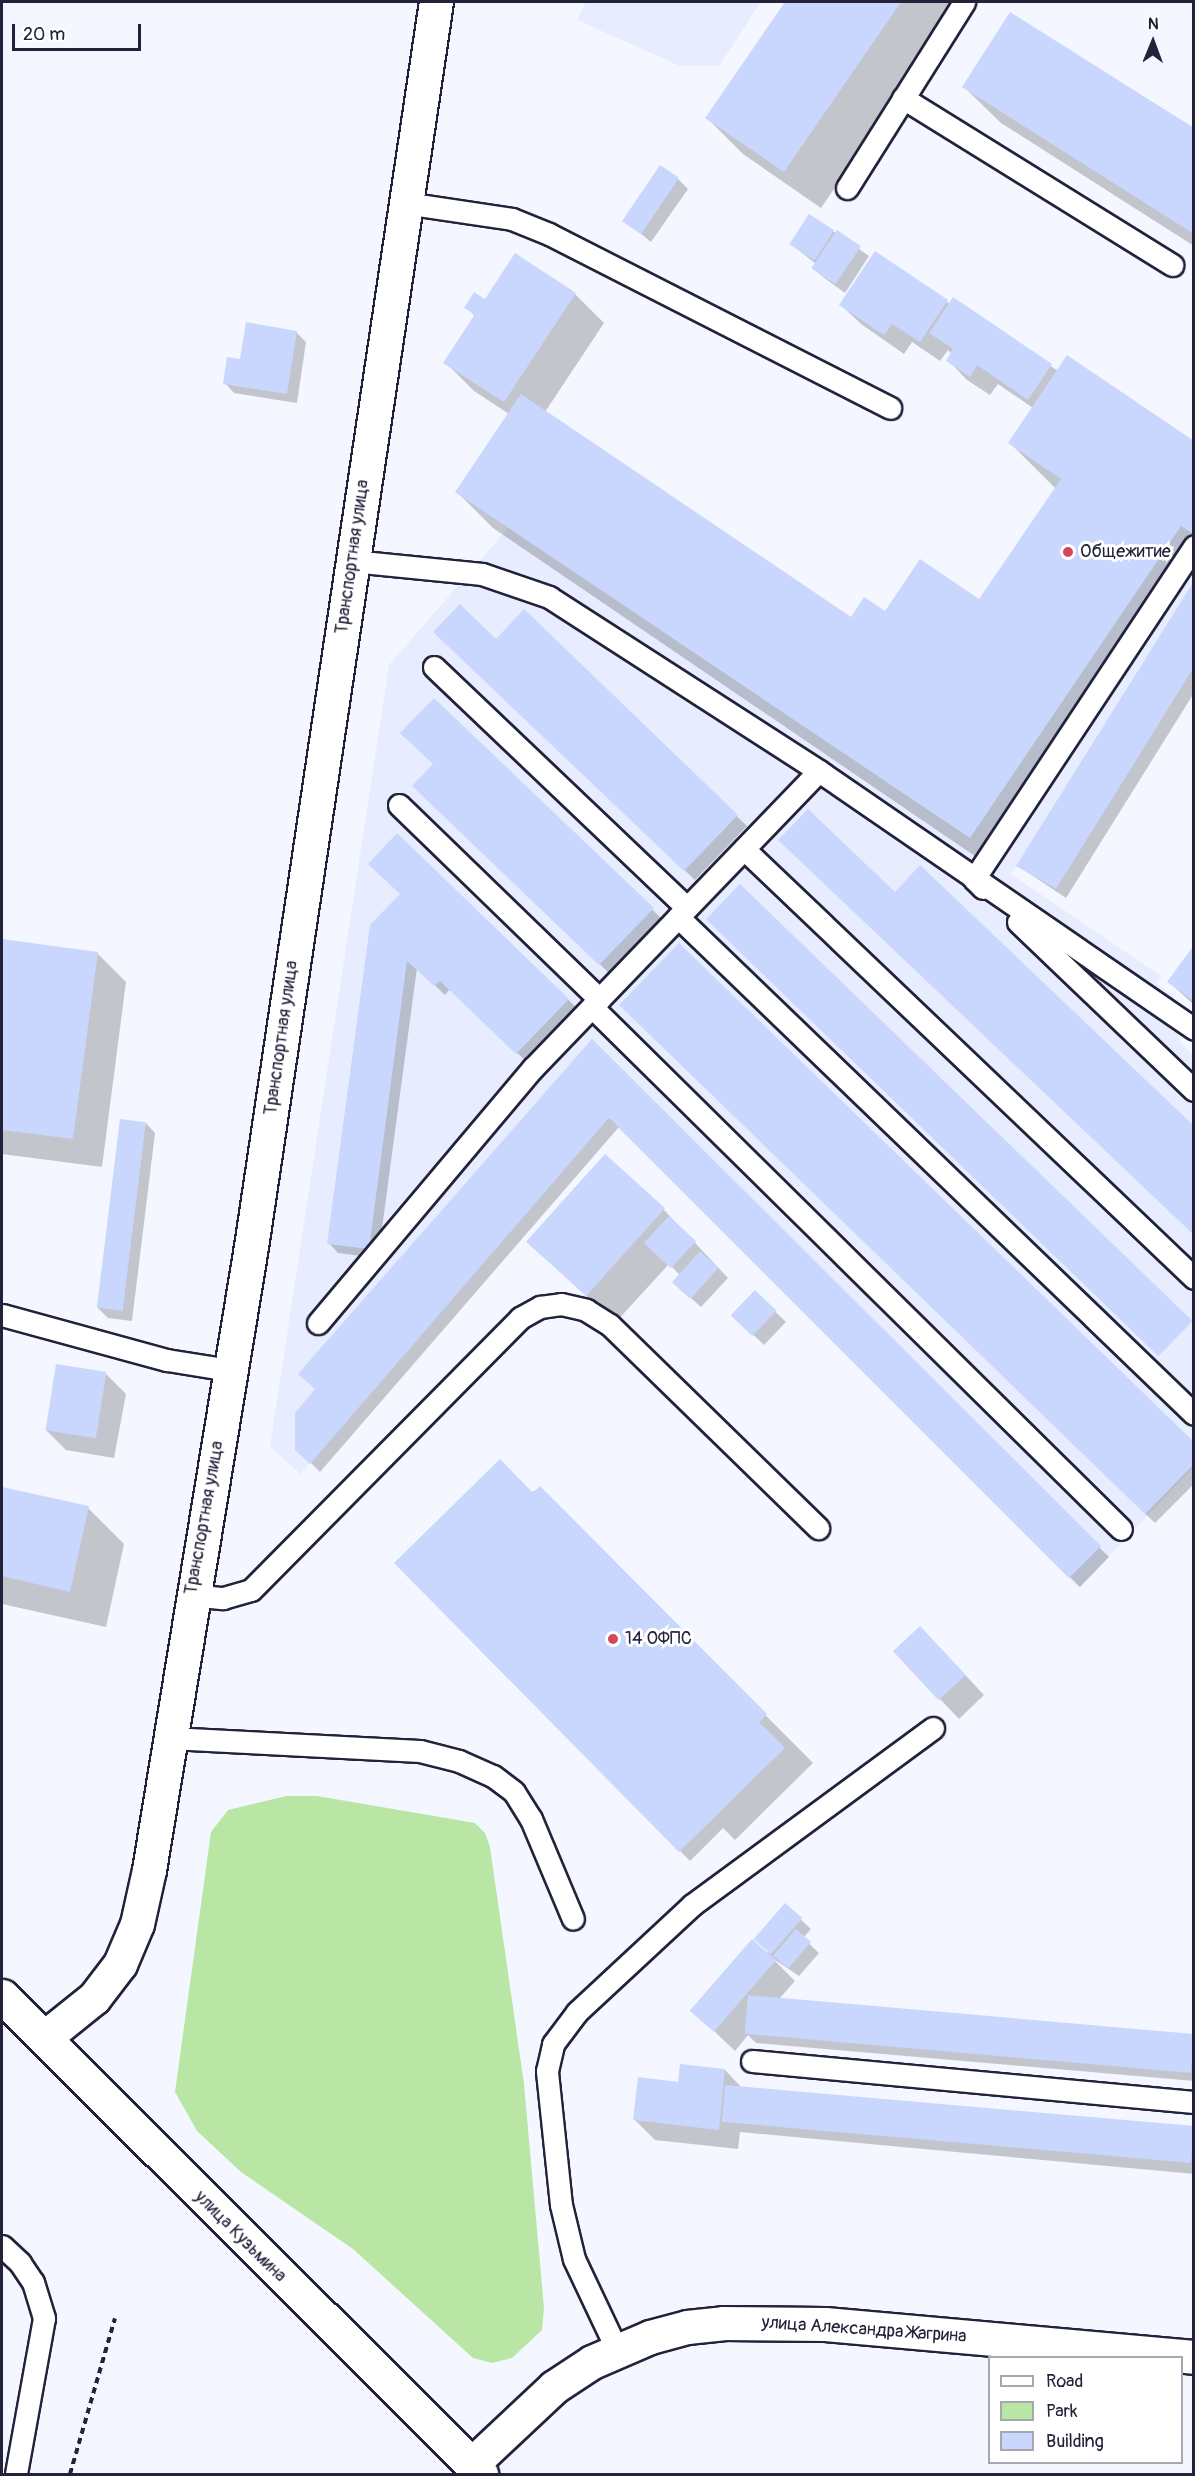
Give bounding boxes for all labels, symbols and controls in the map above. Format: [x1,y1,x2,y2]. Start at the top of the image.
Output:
scale bar [15,12,144,50]
north arrow [1123,12,1183,72]
text: N [1148,14,1159,34]
text: 20 m [23,23,65,46]
street label: Транспортная улица [331,478,375,636]
place label: Общежитие [1080,541,1171,563]
marker: Общежитие [1061,545,1075,559]
street label: Транспортная улица [260,959,304,1117]
street label: Транспортная улица [181,1439,229,1597]
place label: 14 ОФПС [625,1628,692,1650]
marker: 14 ОФПС [606,1632,620,1646]
street label: улица Кузьмина [190,2187,290,2287]
street label: улица Александра Жагрина [761,2312,967,2348]
legend [988,2356,1183,2464]
text: Road [1046,2370,1083,2393]
text: Park [1046,2400,1078,2423]
text: Building [1046,2430,1104,2453]

